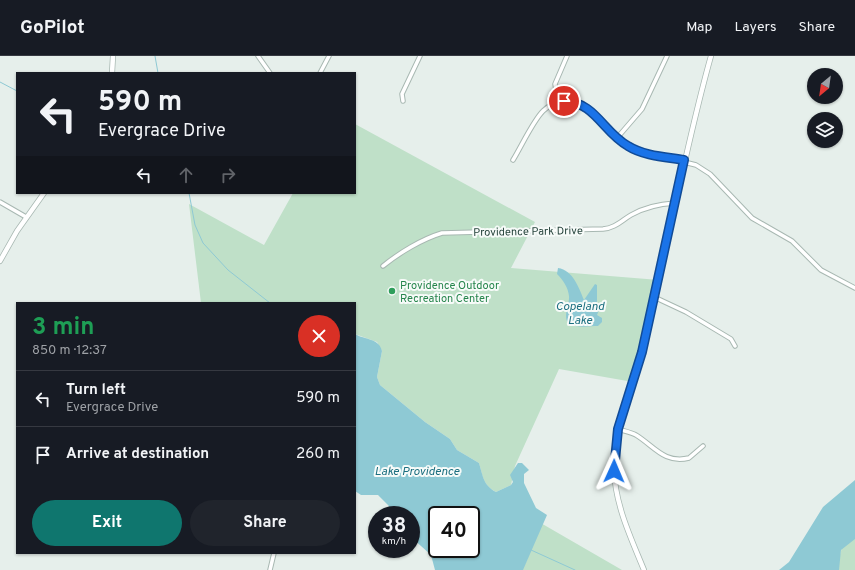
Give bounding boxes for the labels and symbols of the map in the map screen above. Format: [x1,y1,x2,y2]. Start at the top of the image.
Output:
north arrow [807,68,843,104]
pin [547,84,581,118]
street label: Providence Park Drive [473,224,583,240]
place label: Providence Outdoor Recreation Center [400,279,500,306]
marker: Providence Outdoor Recreation Center [387,286,397,296]
water label: Copeland Lake [556,299,606,329]
position arrow [593,450,635,492]
water label: Lake Providence [375,464,460,480]
speed limit sign: 40 [428,506,480,558]

